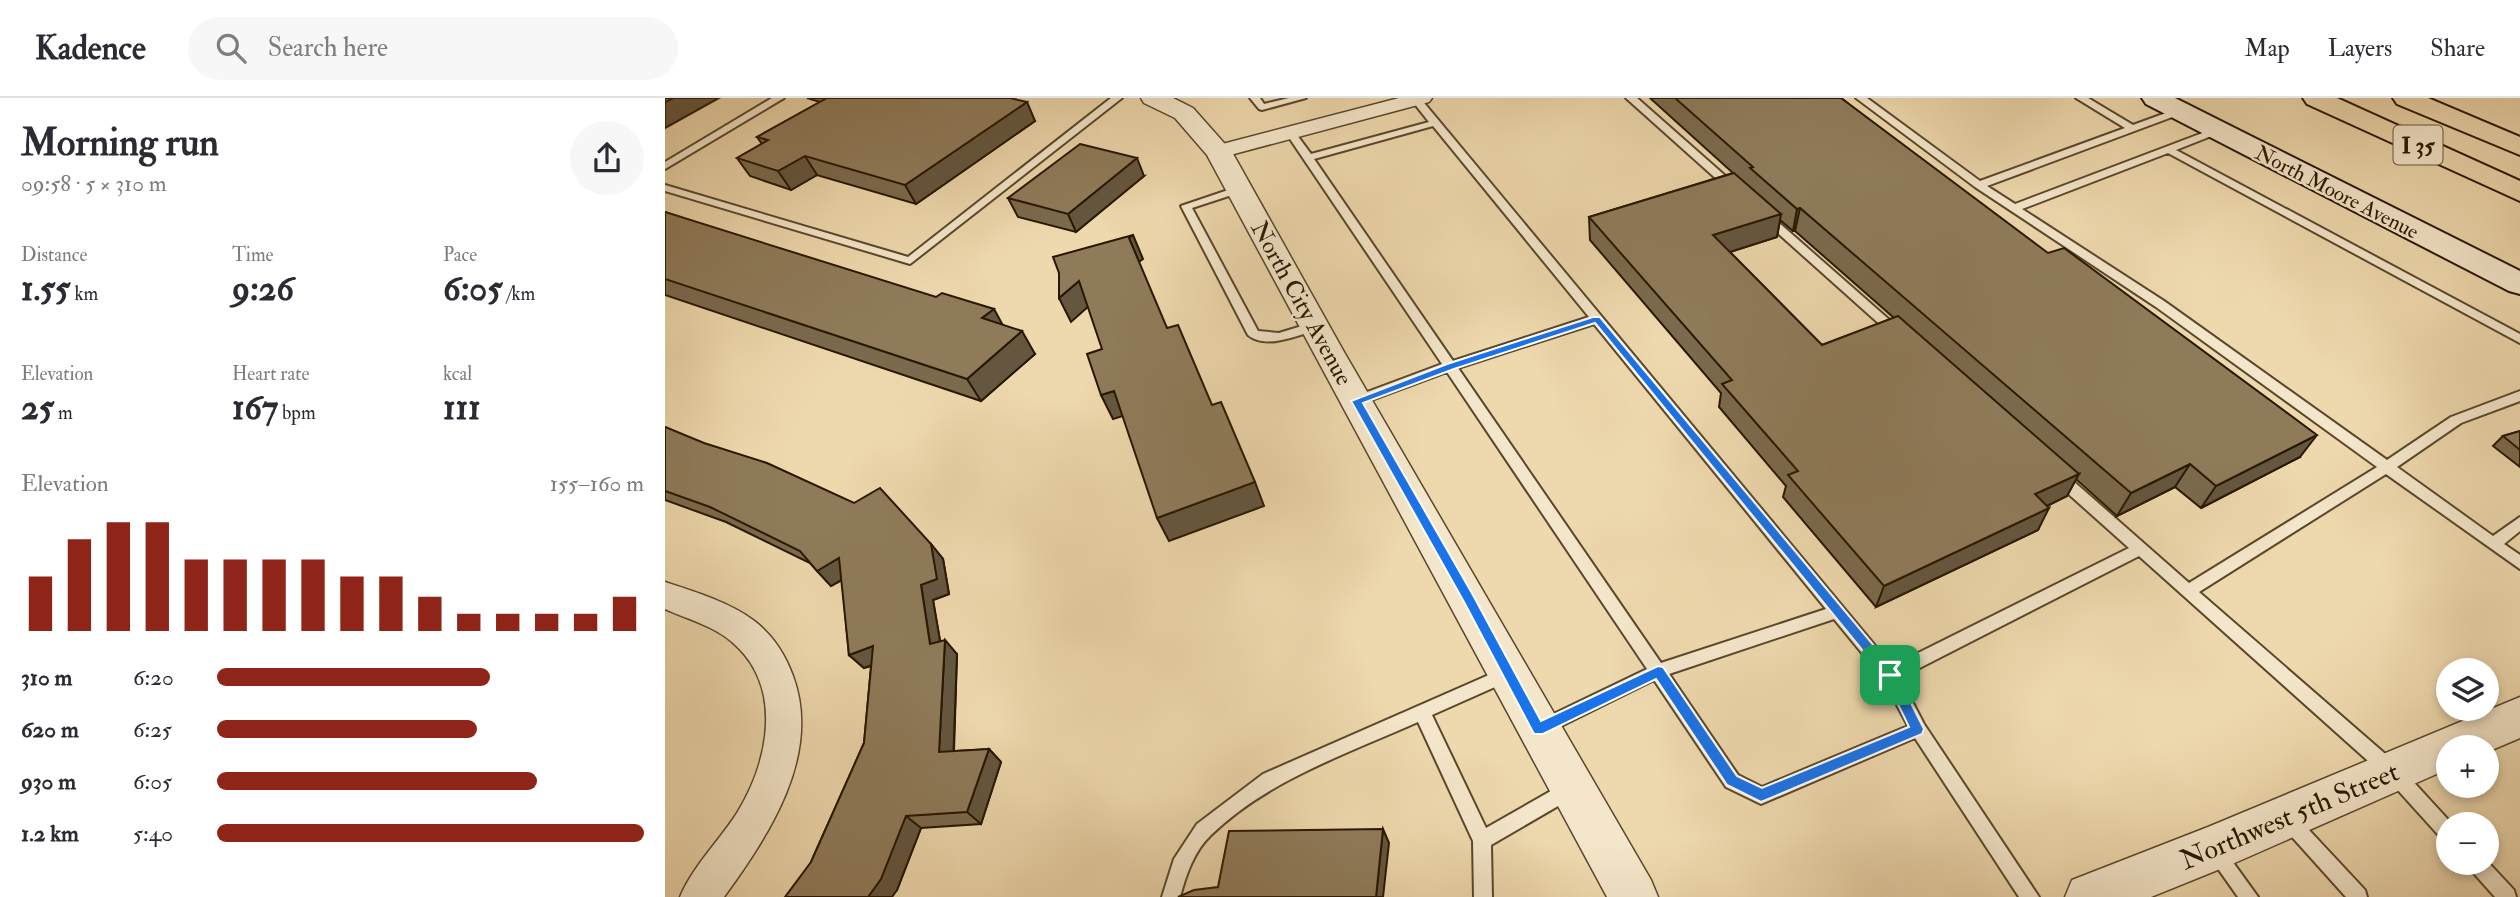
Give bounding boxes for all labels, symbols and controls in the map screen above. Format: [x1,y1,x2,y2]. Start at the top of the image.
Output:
search box [188,17,678,80]
text: Kadence [35,28,146,69]
icon: search [212,29,250,67]
text: Search here [268,32,388,64]
text: Map [2245,33,2290,64]
text: Layers [2328,33,2392,64]
text: Share [2430,33,2485,64]
text: Morning run [21,119,219,167]
button: share [570,121,644,195]
road number: I 35 [2393,126,2443,164]
street label: North Moore Avenue [2250,139,2423,246]
text: 09:58 · 5 × 310 m [21,169,167,198]
street label: North City Avenue [1244,216,1360,391]
text: Distance [21,243,87,267]
text: Time [232,243,274,267]
text: Pace [443,243,477,267]
text: 1.55 [21,267,71,311]
text: 9:26 [232,267,294,311]
text: 6:05 [443,267,503,311]
text: km [71,282,98,306]
text: /km [503,282,535,306]
text: Elevation [21,362,93,386]
text: Heart rate [232,362,309,386]
text: kcal [443,362,472,386]
text: 25 [21,386,54,430]
text: 167 [232,386,278,430]
text: 111 [443,386,480,430]
text: m [54,401,73,425]
text: bpm [278,401,316,425]
text: Elevation [21,469,109,498]
text: 155–160 m [550,469,644,498]
pin [1860,645,1920,705]
icon: arrive [1871,656,1909,694]
map controls [2436,658,2499,875]
button: layers [2436,658,2499,721]
text: 310 m [21,663,72,692]
text: 6:20 [133,663,174,692]
text: 620 m [21,715,79,744]
text: 6:25 [133,715,172,744]
button: + [2436,735,2499,798]
street label: Northwest 5th Street [2175,754,2404,878]
text: 930 m [21,767,76,796]
text: 6:05 [133,767,172,796]
button: − [2436,812,2499,875]
text: 1.2 km [21,819,79,848]
text: 5:40 [133,819,173,848]

